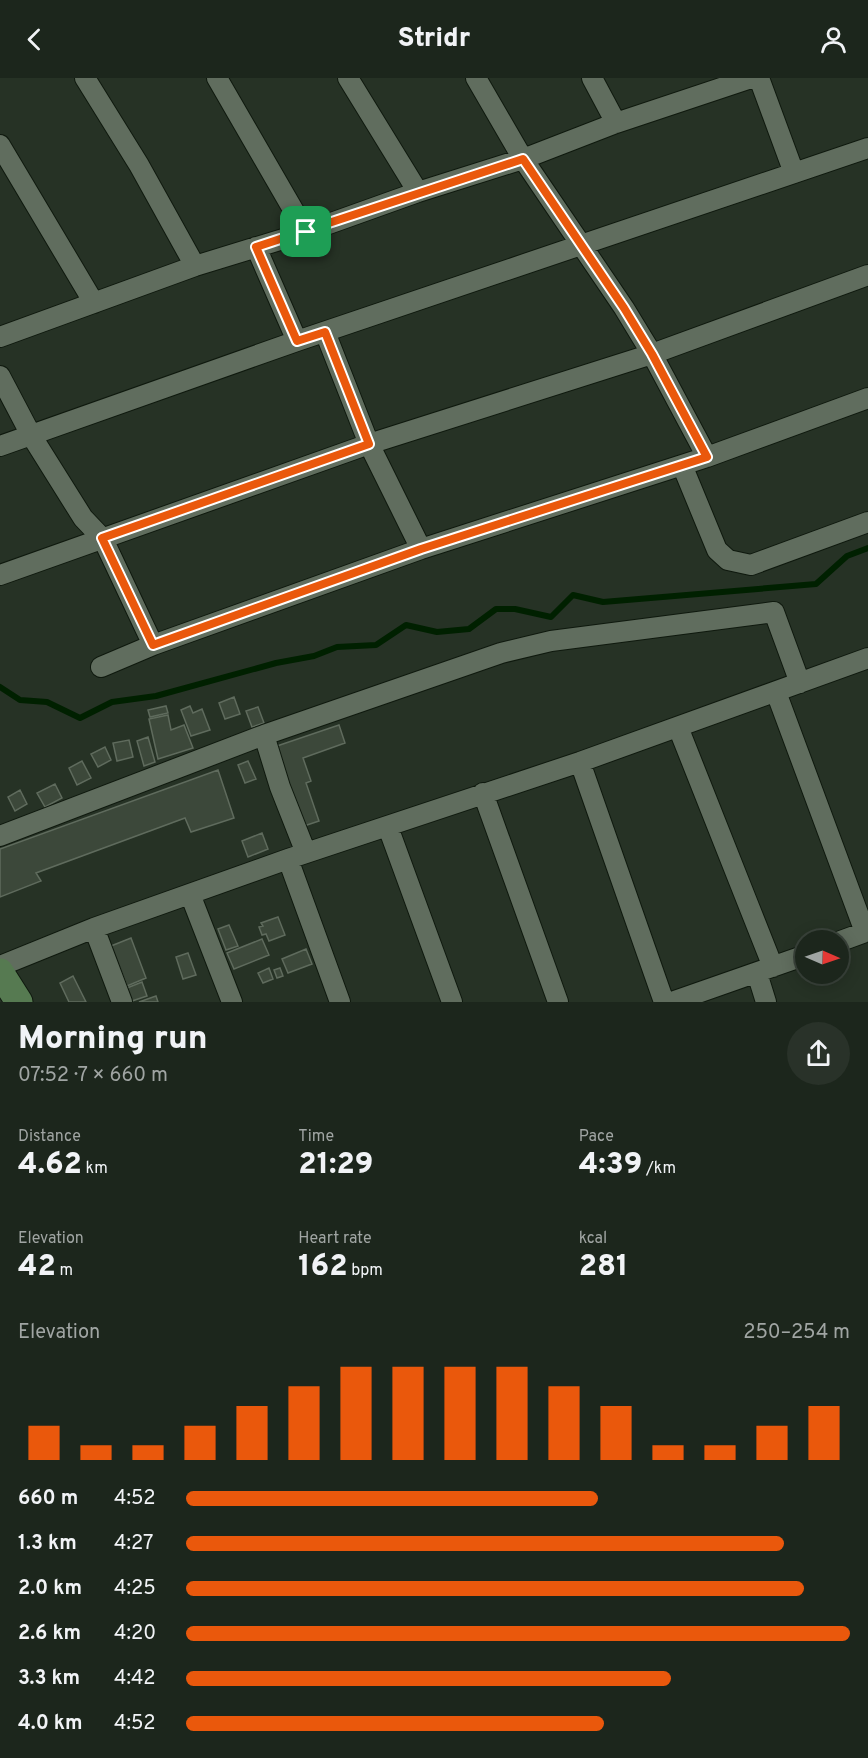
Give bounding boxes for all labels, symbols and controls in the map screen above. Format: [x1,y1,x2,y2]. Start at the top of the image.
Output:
text: Stridr [398,22,470,56]
icon: back [18,23,51,56]
icon: person [817,23,850,56]
pin [280,206,331,257]
icon: arrive [289,215,322,248]
north arrow [795,930,849,984]
map controls [795,930,849,984]
text: Morning run [18,1019,208,1061]
button: share [787,1022,850,1085]
text: 07:52 · 7 × 660 m [18,1063,168,1089]
text: Distance [18,1127,81,1147]
text: Time [298,1127,334,1147]
text: Pace [579,1127,614,1147]
text: 4.62 [18,1147,82,1184]
text: 21:29 [298,1147,373,1184]
text: 4:39 [579,1147,642,1184]
text: km [82,1159,108,1179]
text: /km [642,1159,676,1179]
text: Elevation [18,1229,84,1249]
text: Heart rate [298,1229,372,1249]
text: kcal [579,1229,607,1249]
text: 42 [18,1249,56,1286]
text: 162 [298,1249,348,1286]
text: 281 [579,1249,628,1286]
text: m [56,1261,73,1281]
text: bpm [348,1261,383,1281]
text: Elevation [18,1320,100,1346]
text: 250–254 m [743,1320,850,1346]
text: 660 m [18,1486,78,1512]
text: 4:52 [114,1486,155,1512]
text: 1.3 km [18,1531,77,1557]
text: 4:27 [114,1531,153,1557]
text: 2.0 km [18,1576,82,1602]
text: 4:25 [114,1576,156,1602]
text: 2.6 km [18,1621,81,1647]
text: 4:20 [114,1621,156,1647]
text: 3.3 km [18,1666,80,1692]
text: 4:42 [114,1666,156,1692]
text: 4.0 km [18,1711,83,1737]
text: 4:52 [114,1711,155,1737]

